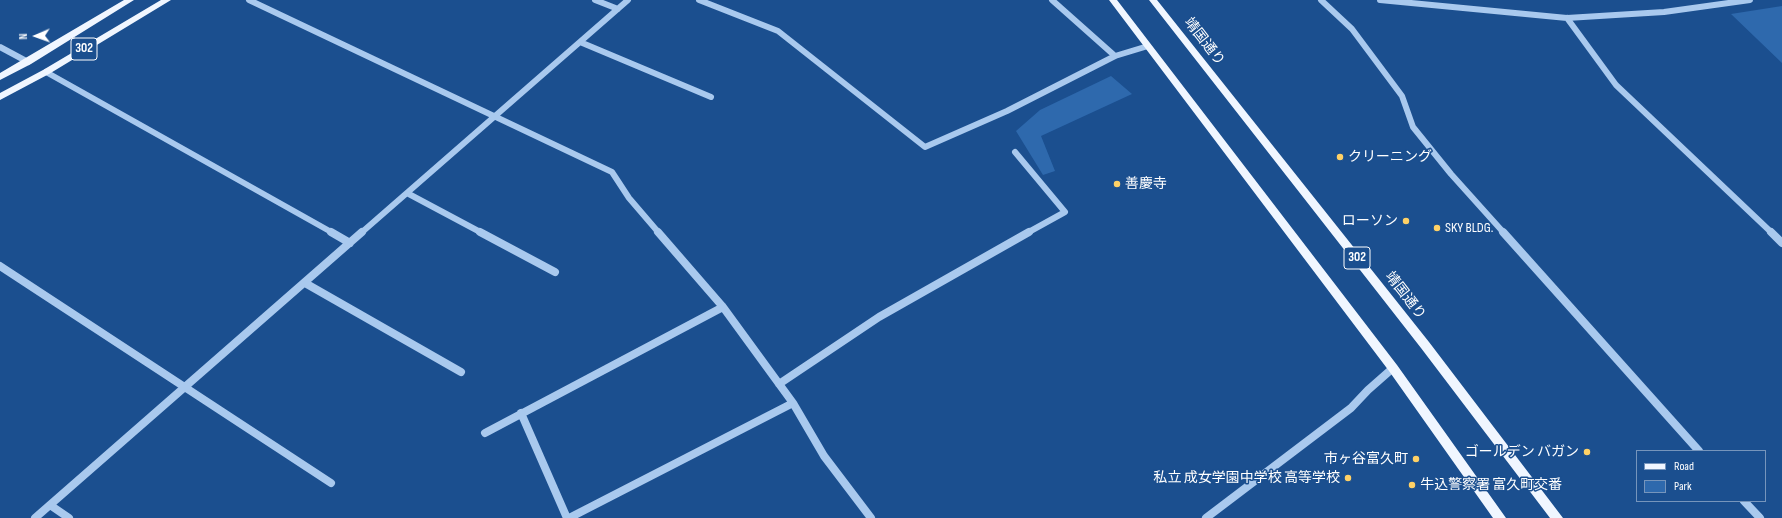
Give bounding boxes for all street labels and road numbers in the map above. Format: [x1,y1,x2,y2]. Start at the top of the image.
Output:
street label: 靖国通り [1180,15,1228,69]
road number: 302 [71,38,97,60]
road number: 302 [1344,247,1370,269]
street label: 靖国通り [1381,269,1429,323]

